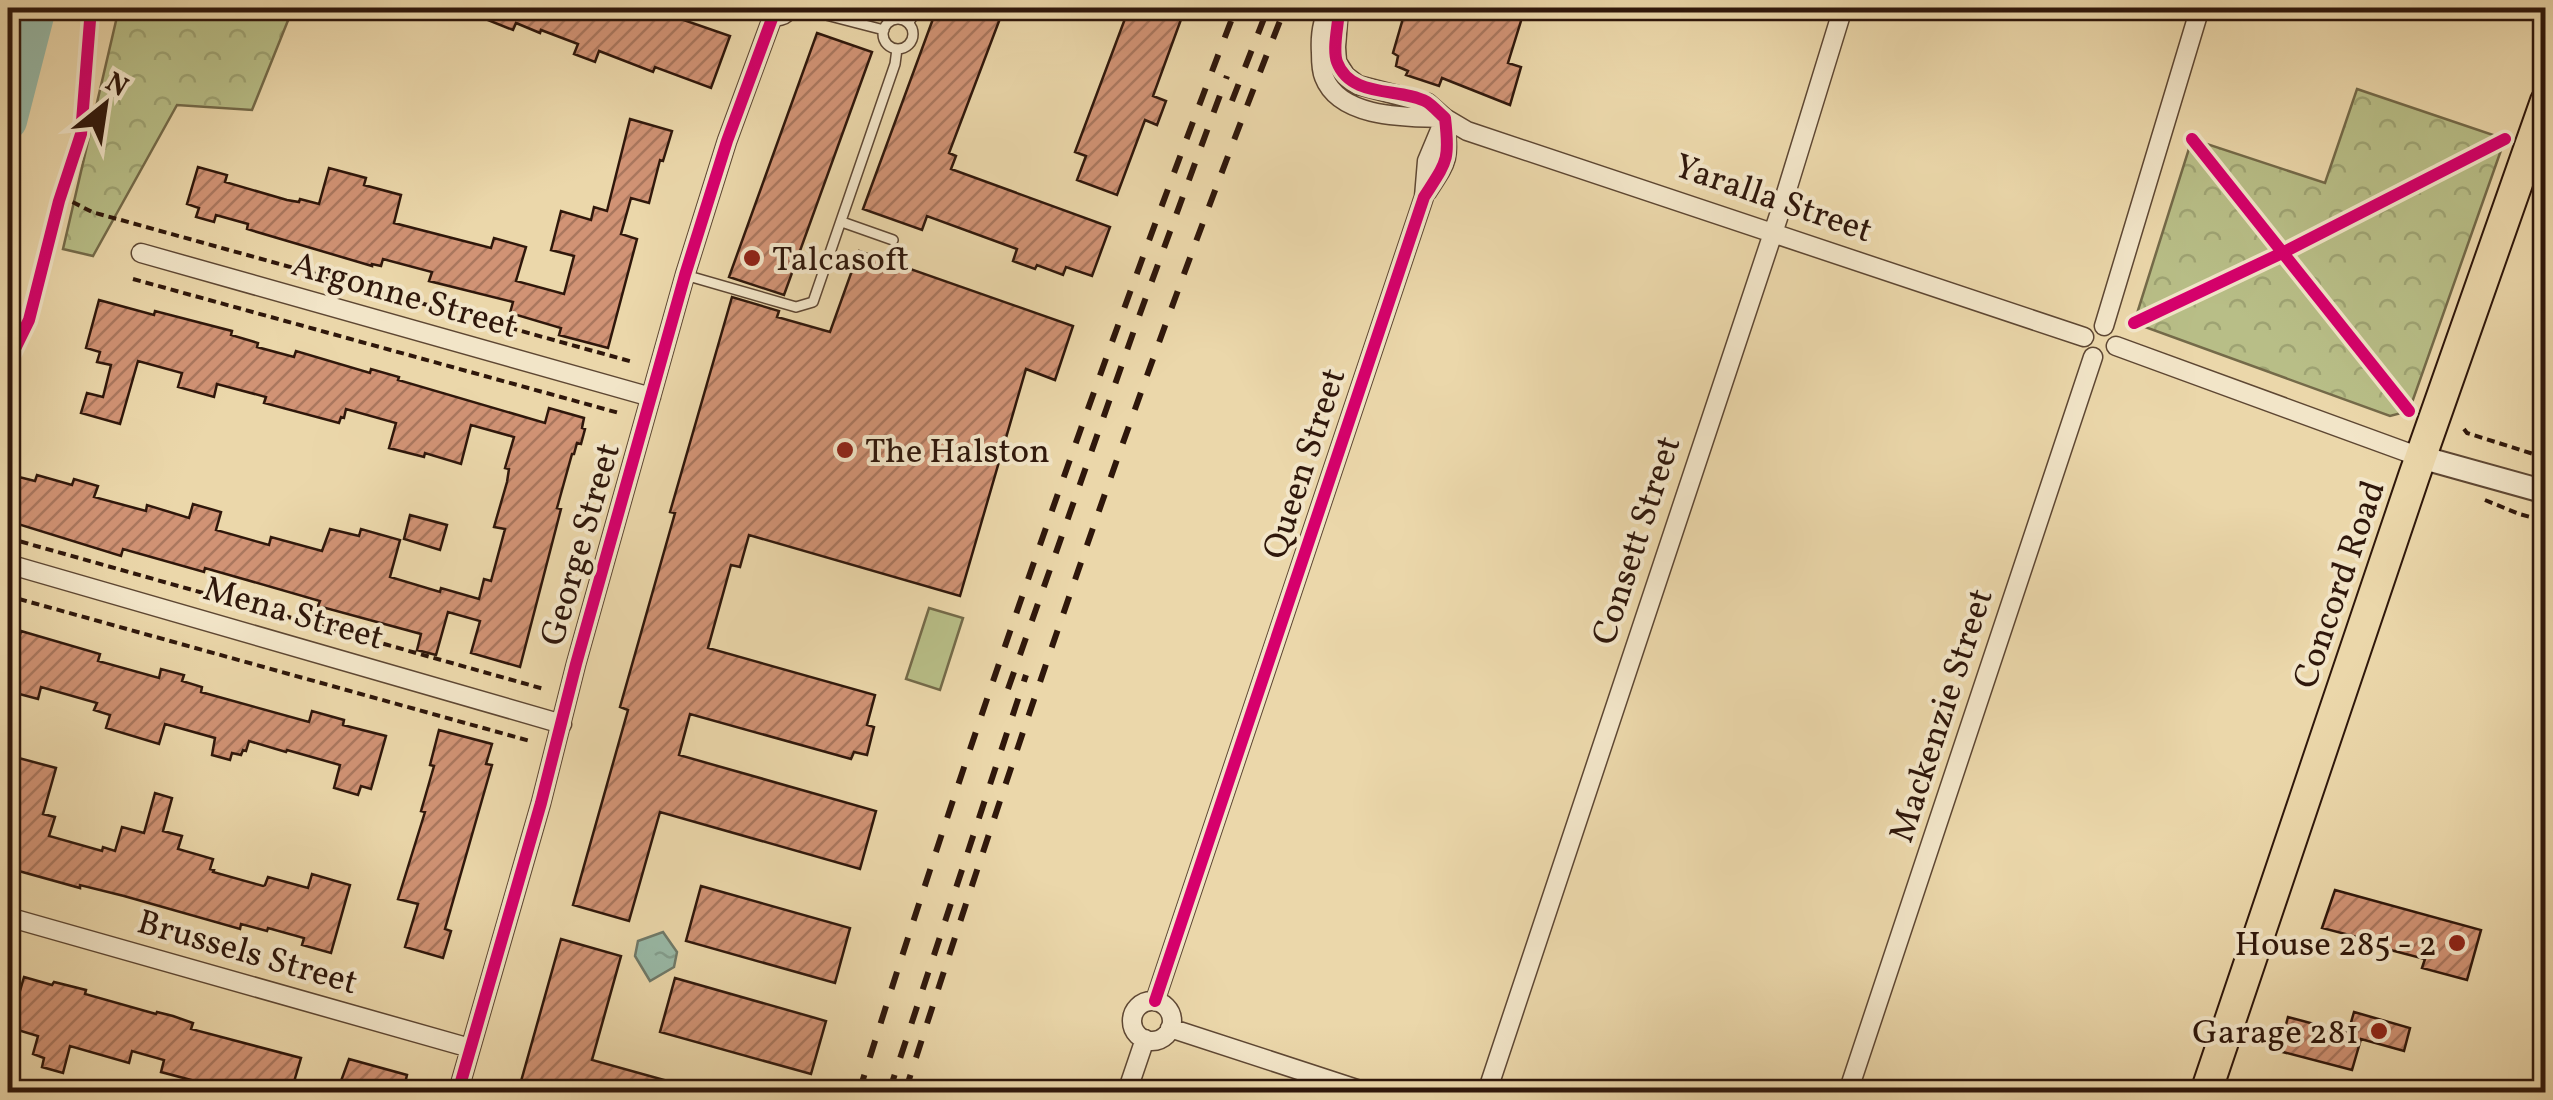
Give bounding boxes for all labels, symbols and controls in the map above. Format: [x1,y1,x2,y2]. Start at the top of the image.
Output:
north arrow [55,55,155,155]
text: N [98,64,135,107]
street label: Yaralla Street [1668,144,1878,256]
place label: Talcasoft [772,237,909,285]
street label: Argonne Street [286,242,523,352]
marker: Talcasoft [741,247,763,269]
street label: Queen Street [1252,362,1359,566]
place label: The Halston [865,429,1050,477]
street label: Consett Street [1582,430,1694,651]
street label: George Street [530,438,634,652]
marker: The Halston [834,439,856,461]
street label: Concord Road [2283,475,2399,695]
street label: Mena Street [197,566,389,664]
street label: Mackenzie Street [1879,583,2007,849]
street label: Brussels Street [131,900,363,1008]
place label: House 285 - 2 [2235,922,2437,970]
marker: House 285 - 2 [2446,932,2468,954]
place label: Garage 281 [2192,1010,2359,1058]
marker: Garage 281 [2368,1020,2390,1042]

